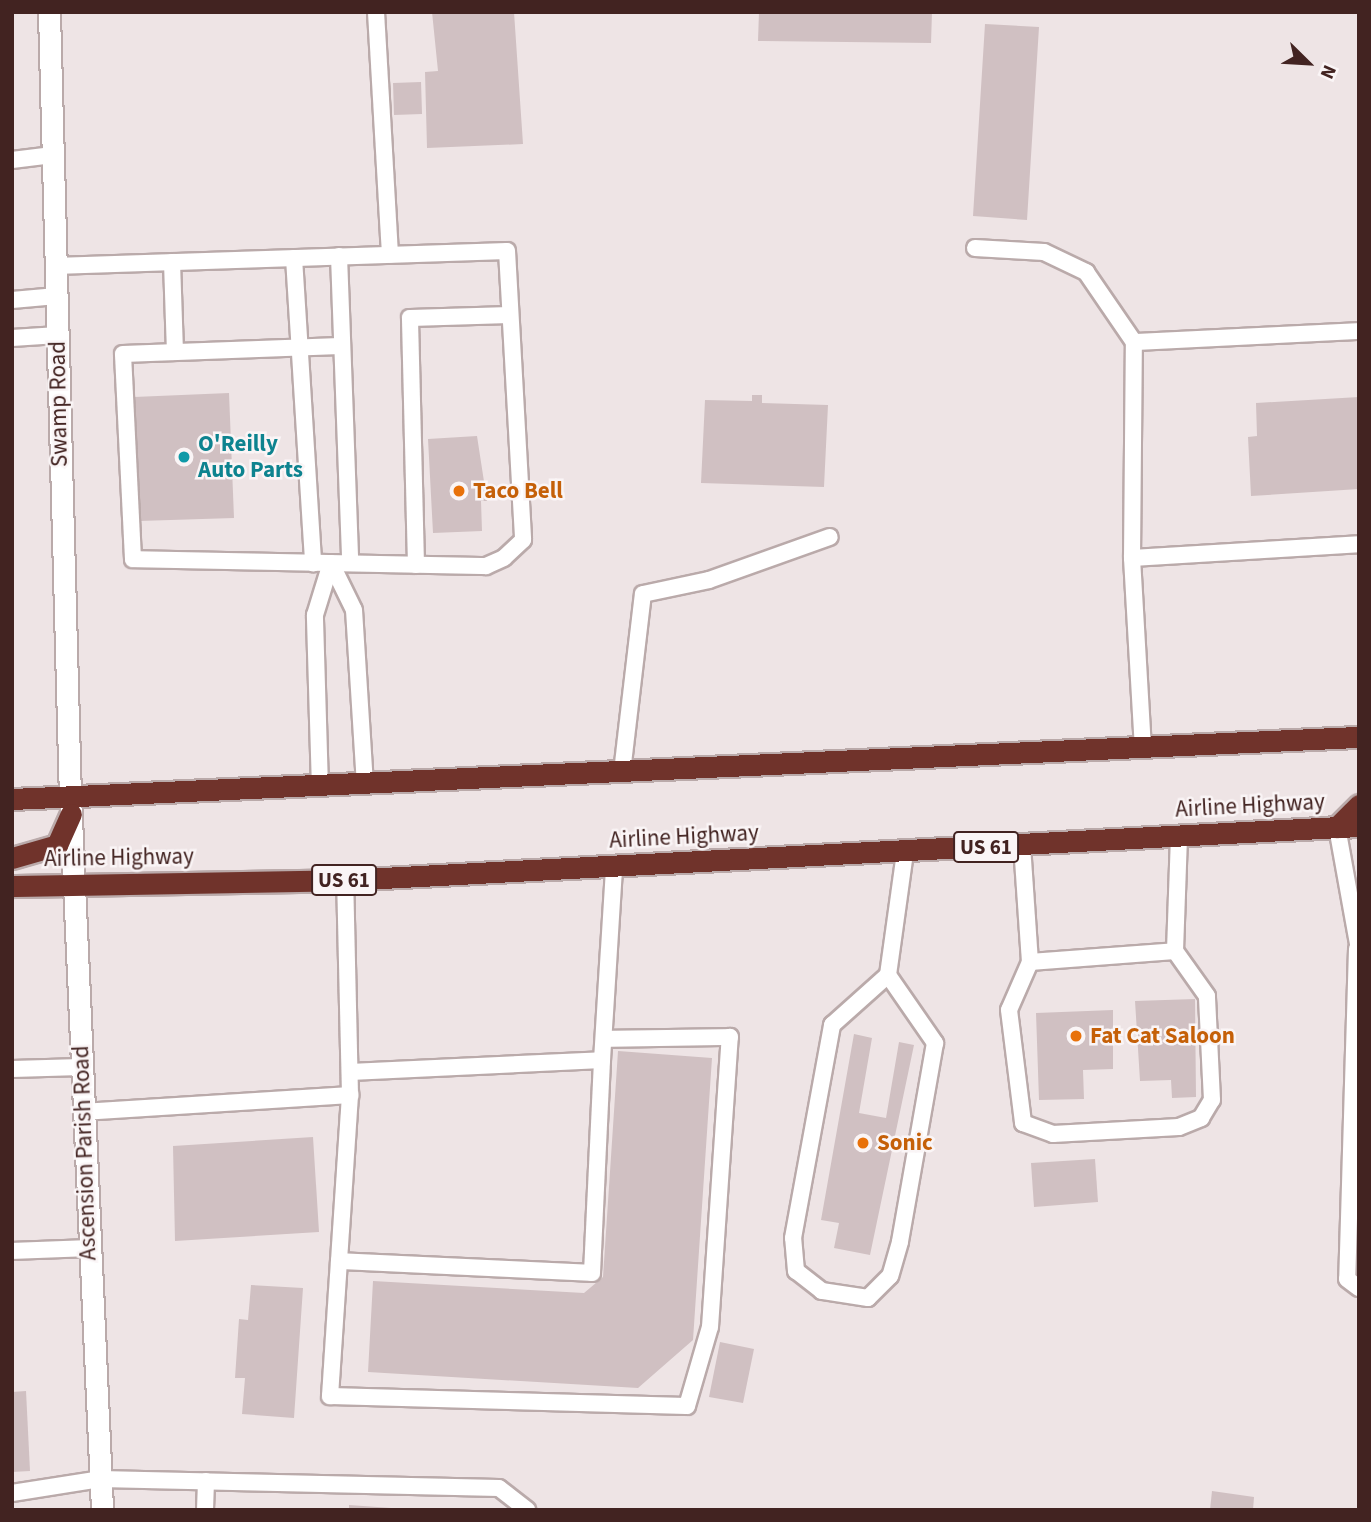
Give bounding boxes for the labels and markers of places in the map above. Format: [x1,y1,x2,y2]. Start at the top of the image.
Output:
place label: O'Reilly Auto Parts [198,430,303,484]
marker: O'Reilly Auto Parts [176,449,192,465]
place label: Taco Bell [473,477,563,505]
marker: Taco Bell [451,483,467,499]
place label: Fat Cat Saloon [1090,1022,1235,1050]
marker: Fat Cat Saloon [1068,1028,1084,1044]
place label: Sonic [877,1129,933,1157]
marker: Sonic [855,1135,871,1151]

